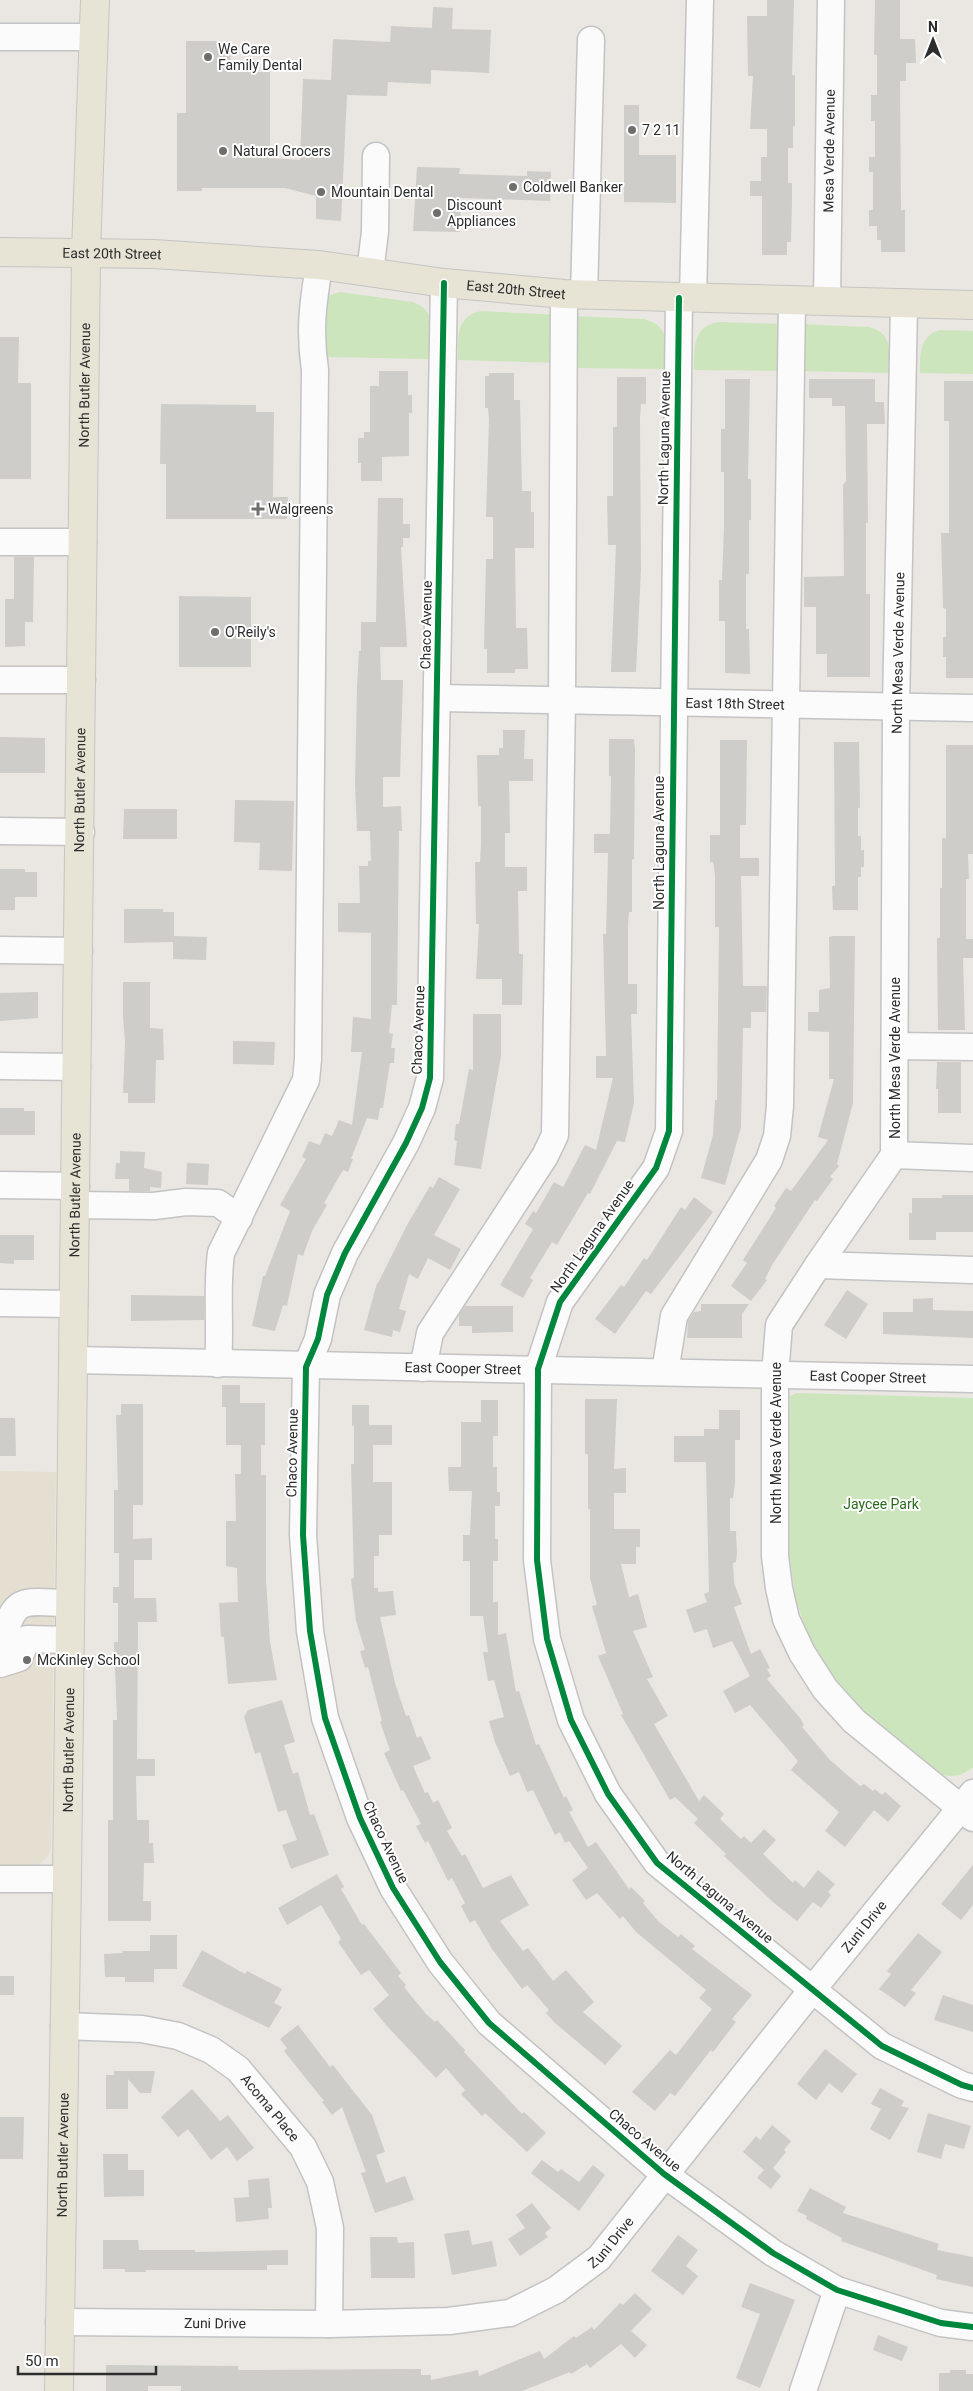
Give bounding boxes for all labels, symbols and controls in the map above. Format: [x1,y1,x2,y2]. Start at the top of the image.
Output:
north arrow [908,15,958,65]
text: N [928,19,938,35]
place label: We Care Family Dental [218,41,302,73]
marker: We Care Family Dental [202,51,214,63]
street label: Mesa Verde Avenue [820,89,838,213]
place label: 7 2 11 [642,122,680,138]
marker: 7 2 11 [626,124,638,136]
place label: Natural Grocers [233,143,331,159]
marker: Natural Grocers [217,145,229,157]
place label: Coldwell Banker [523,179,623,195]
marker: Coldwell Banker [507,181,519,193]
place label: Mountain Dental [331,184,433,200]
marker: Mountain Dental [315,186,327,198]
place label: Discount Appliances [447,197,516,229]
marker: Discount Appliances [431,207,443,219]
street label: East 20th Street [62,245,163,263]
street label: East 20th Street [466,277,567,302]
street label: North Butler Avenue [76,323,93,448]
street label: North Laguna Avenue [655,371,673,505]
place label: Walgreens [268,501,334,517]
marker: Walgreens [252,503,264,515]
street label: North Mesa Verde Avenue [889,572,907,734]
street label: Chaco Avenue [417,580,435,670]
place label: O'Reily's [225,624,276,640]
marker: O'Reily's [209,626,221,638]
street label: East 18th Street [685,695,785,712]
street label: North Butler Avenue [71,728,88,853]
street label: North Laguna Avenue [651,776,667,910]
street label: North Mesa Verde Avenue [887,977,903,1139]
street label: Chaco Avenue [408,985,428,1075]
street label: North Butler Avenue [66,1133,84,1258]
street label: North Laguna Avenue [547,1176,637,1296]
street label: East Cooper Street [404,1359,522,1377]
street label: North Mesa Verde Avenue [768,1362,784,1524]
street label: East Cooper Street [809,1368,927,1386]
street label: Chaco Avenue [283,1408,301,1498]
park label: Jaycee Park [843,1496,920,1512]
place label: McKinley School [37,1652,140,1668]
marker: McKinley School [21,1654,33,1666]
street label: North Butler Avenue [60,1688,77,1813]
street label: Chaco Avenue [360,1798,412,1886]
street label: North Laguna Avenue [663,1848,777,1946]
street label: Zuni Drive [838,1897,890,1956]
street label: Acoma Place [238,2071,303,2145]
street label: North Butler Avenue [54,2092,72,2218]
street label: Chaco Avenue [606,2105,684,2175]
street label: Zuni Drive [585,2214,637,2271]
street label: Zuni Drive [184,2315,246,2331]
scale bar [18,2344,155,2376]
text: 50 m [25,2352,59,2370]

